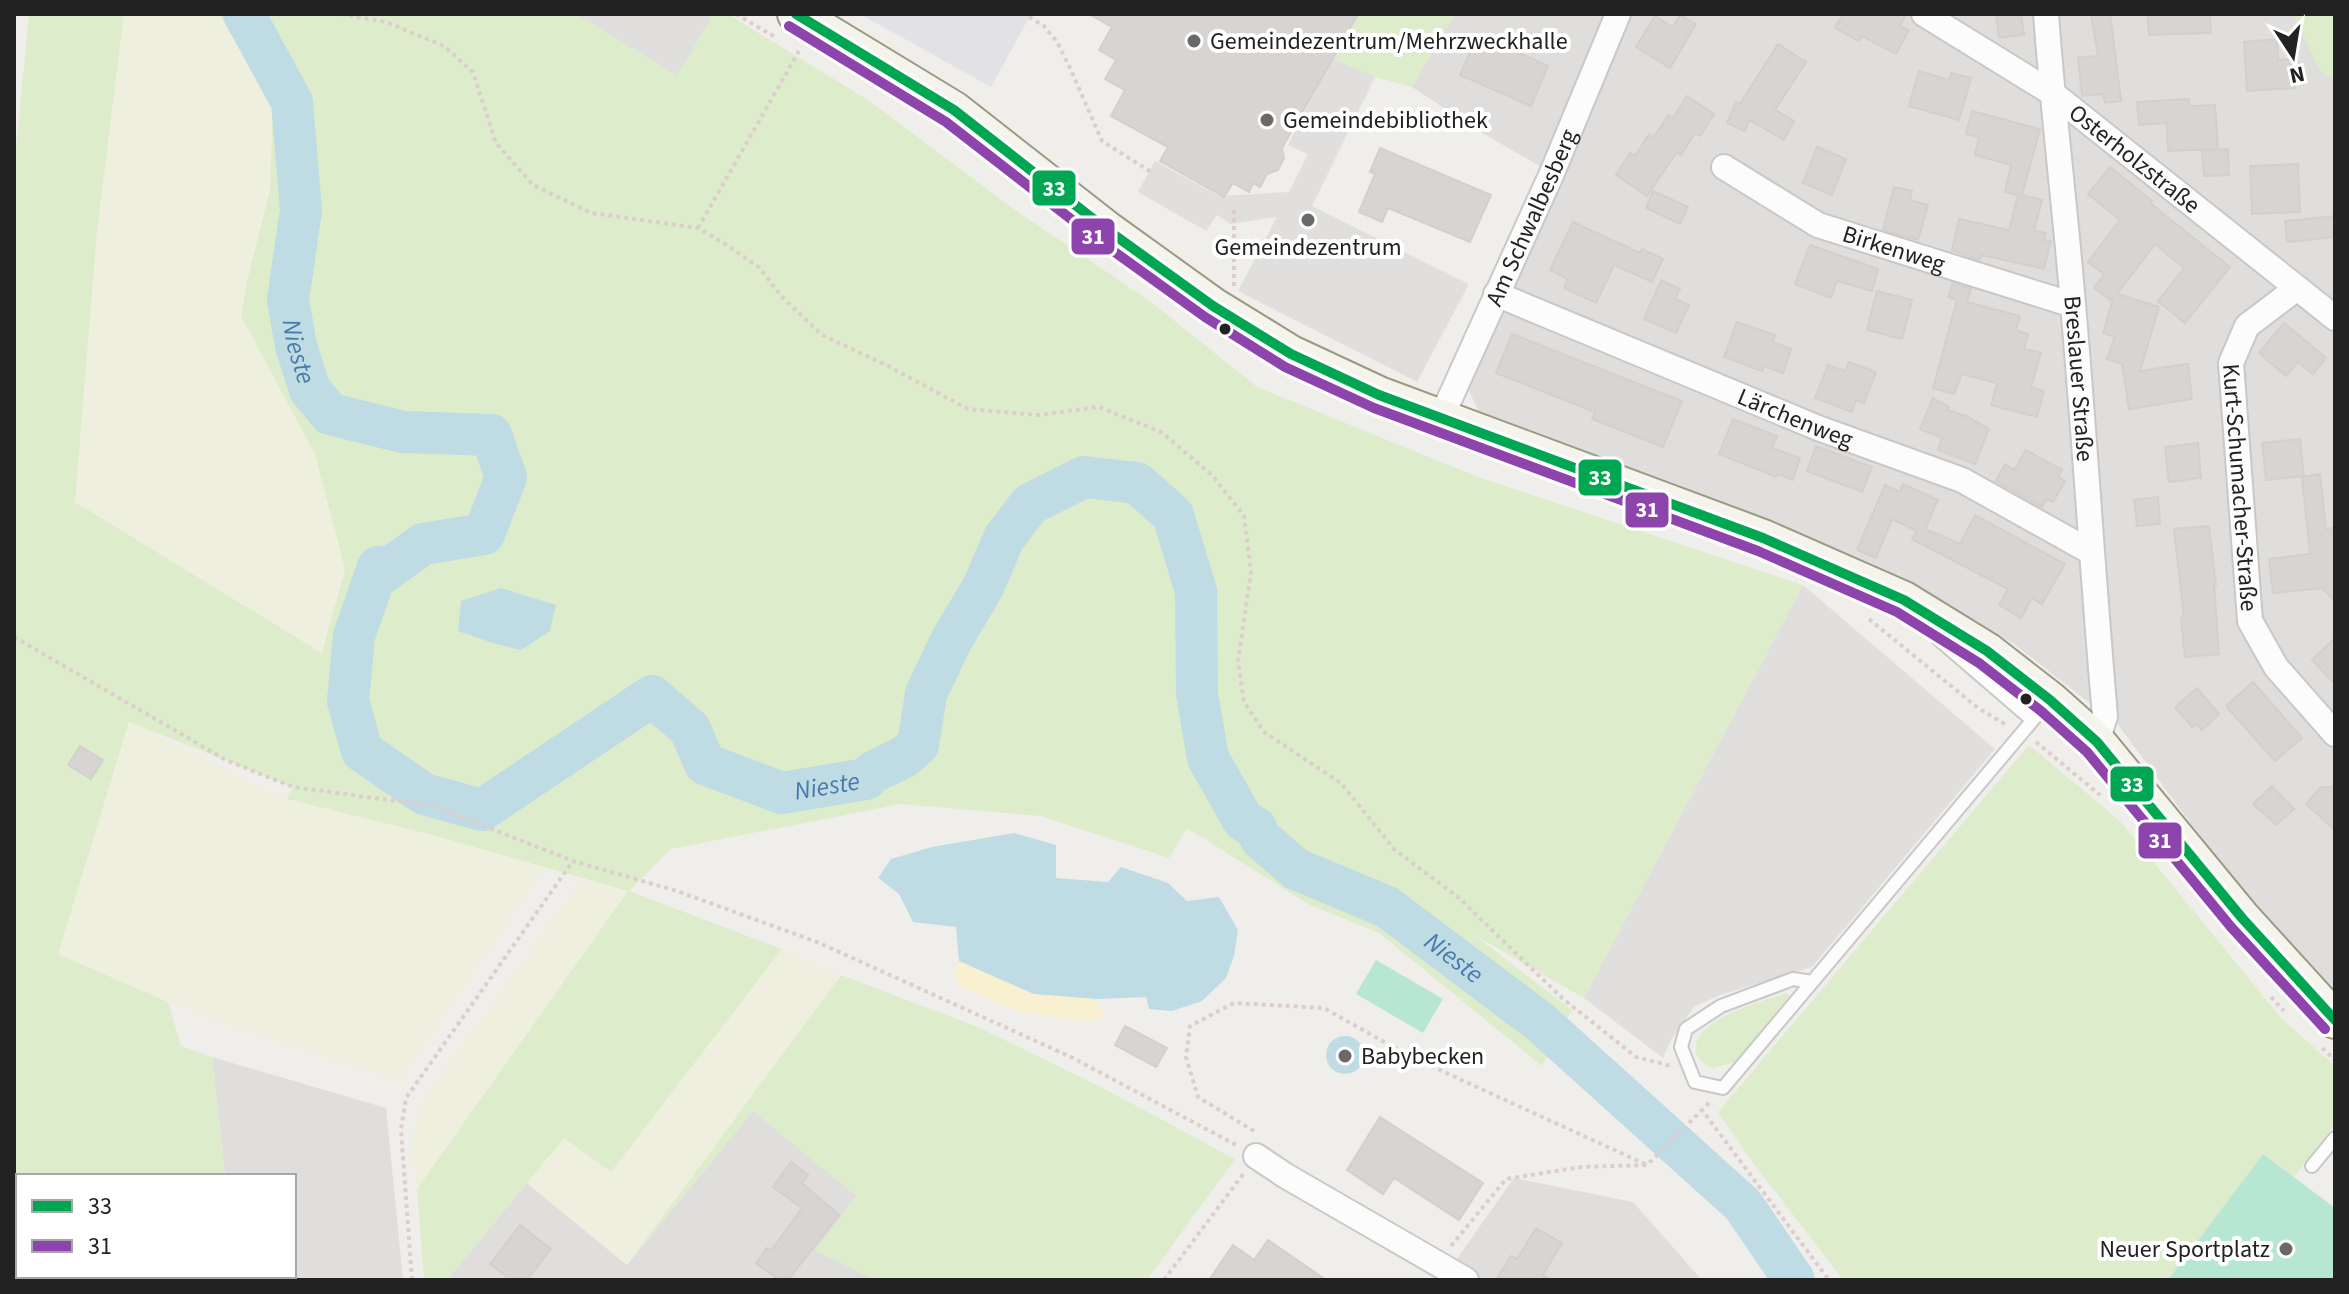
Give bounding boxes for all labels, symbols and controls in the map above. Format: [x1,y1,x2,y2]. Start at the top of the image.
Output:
north arrow [2253,16,2333,96]
place label: Gemeindezentrum/Mehrzweckhalle [1210,24,1568,59]
marker: Gemeindezentrum/Mehrzweckhalle [1185,32,1203,50]
text: N [2286,57,2307,92]
street label: Osterholzstraße [2061,95,2208,222]
place label: Gemeindebibliothek [1283,103,1488,138]
marker: Gemeindebibliothek [1258,111,1276,129]
street label: Am Schwalbesberg [1477,124,1586,312]
line badge: 33 [1031,169,1077,207]
text: 33 [1042,173,1066,205]
marker: Gemeindezentrum [1299,211,1317,229]
street label: Birkenweg [1838,216,1950,281]
line badge: 31 [1070,217,1116,256]
text: 31 [1081,221,1105,253]
place label: Gemeindezentrum [1214,230,1402,265]
street label: Breslauer Straße [2055,294,2103,463]
water label: Nieste [273,316,325,388]
unlabelled marker [1217,321,1233,337]
street label: Kurt-Schumacher-Straße [2214,363,2267,613]
street label: Lärchenweg [1732,379,1858,457]
line badge: 33 [1577,458,1623,497]
text: 33 [1588,462,1612,494]
line badge: 31 [1624,491,1670,529]
text: 31 [1635,494,1659,526]
unlabelled marker [2018,691,2034,707]
water label: Nieste [791,762,862,809]
line badge: 33 [2109,765,2155,803]
text: 33 [2120,769,2144,801]
line badge: 31 [2137,821,2183,860]
text: 31 [2148,825,2172,857]
water label: Nieste [1417,923,1492,992]
place label: Babybecken [1361,1039,1484,1074]
marker: Babybecken [1336,1047,1354,1065]
legend [16,1174,296,1278]
text: 33 [88,1189,112,1224]
text: 31 [88,1229,112,1264]
place label: Neuer Sportplatz [2099,1232,2270,1267]
marker: Neuer Sportplatz [2277,1240,2295,1258]

